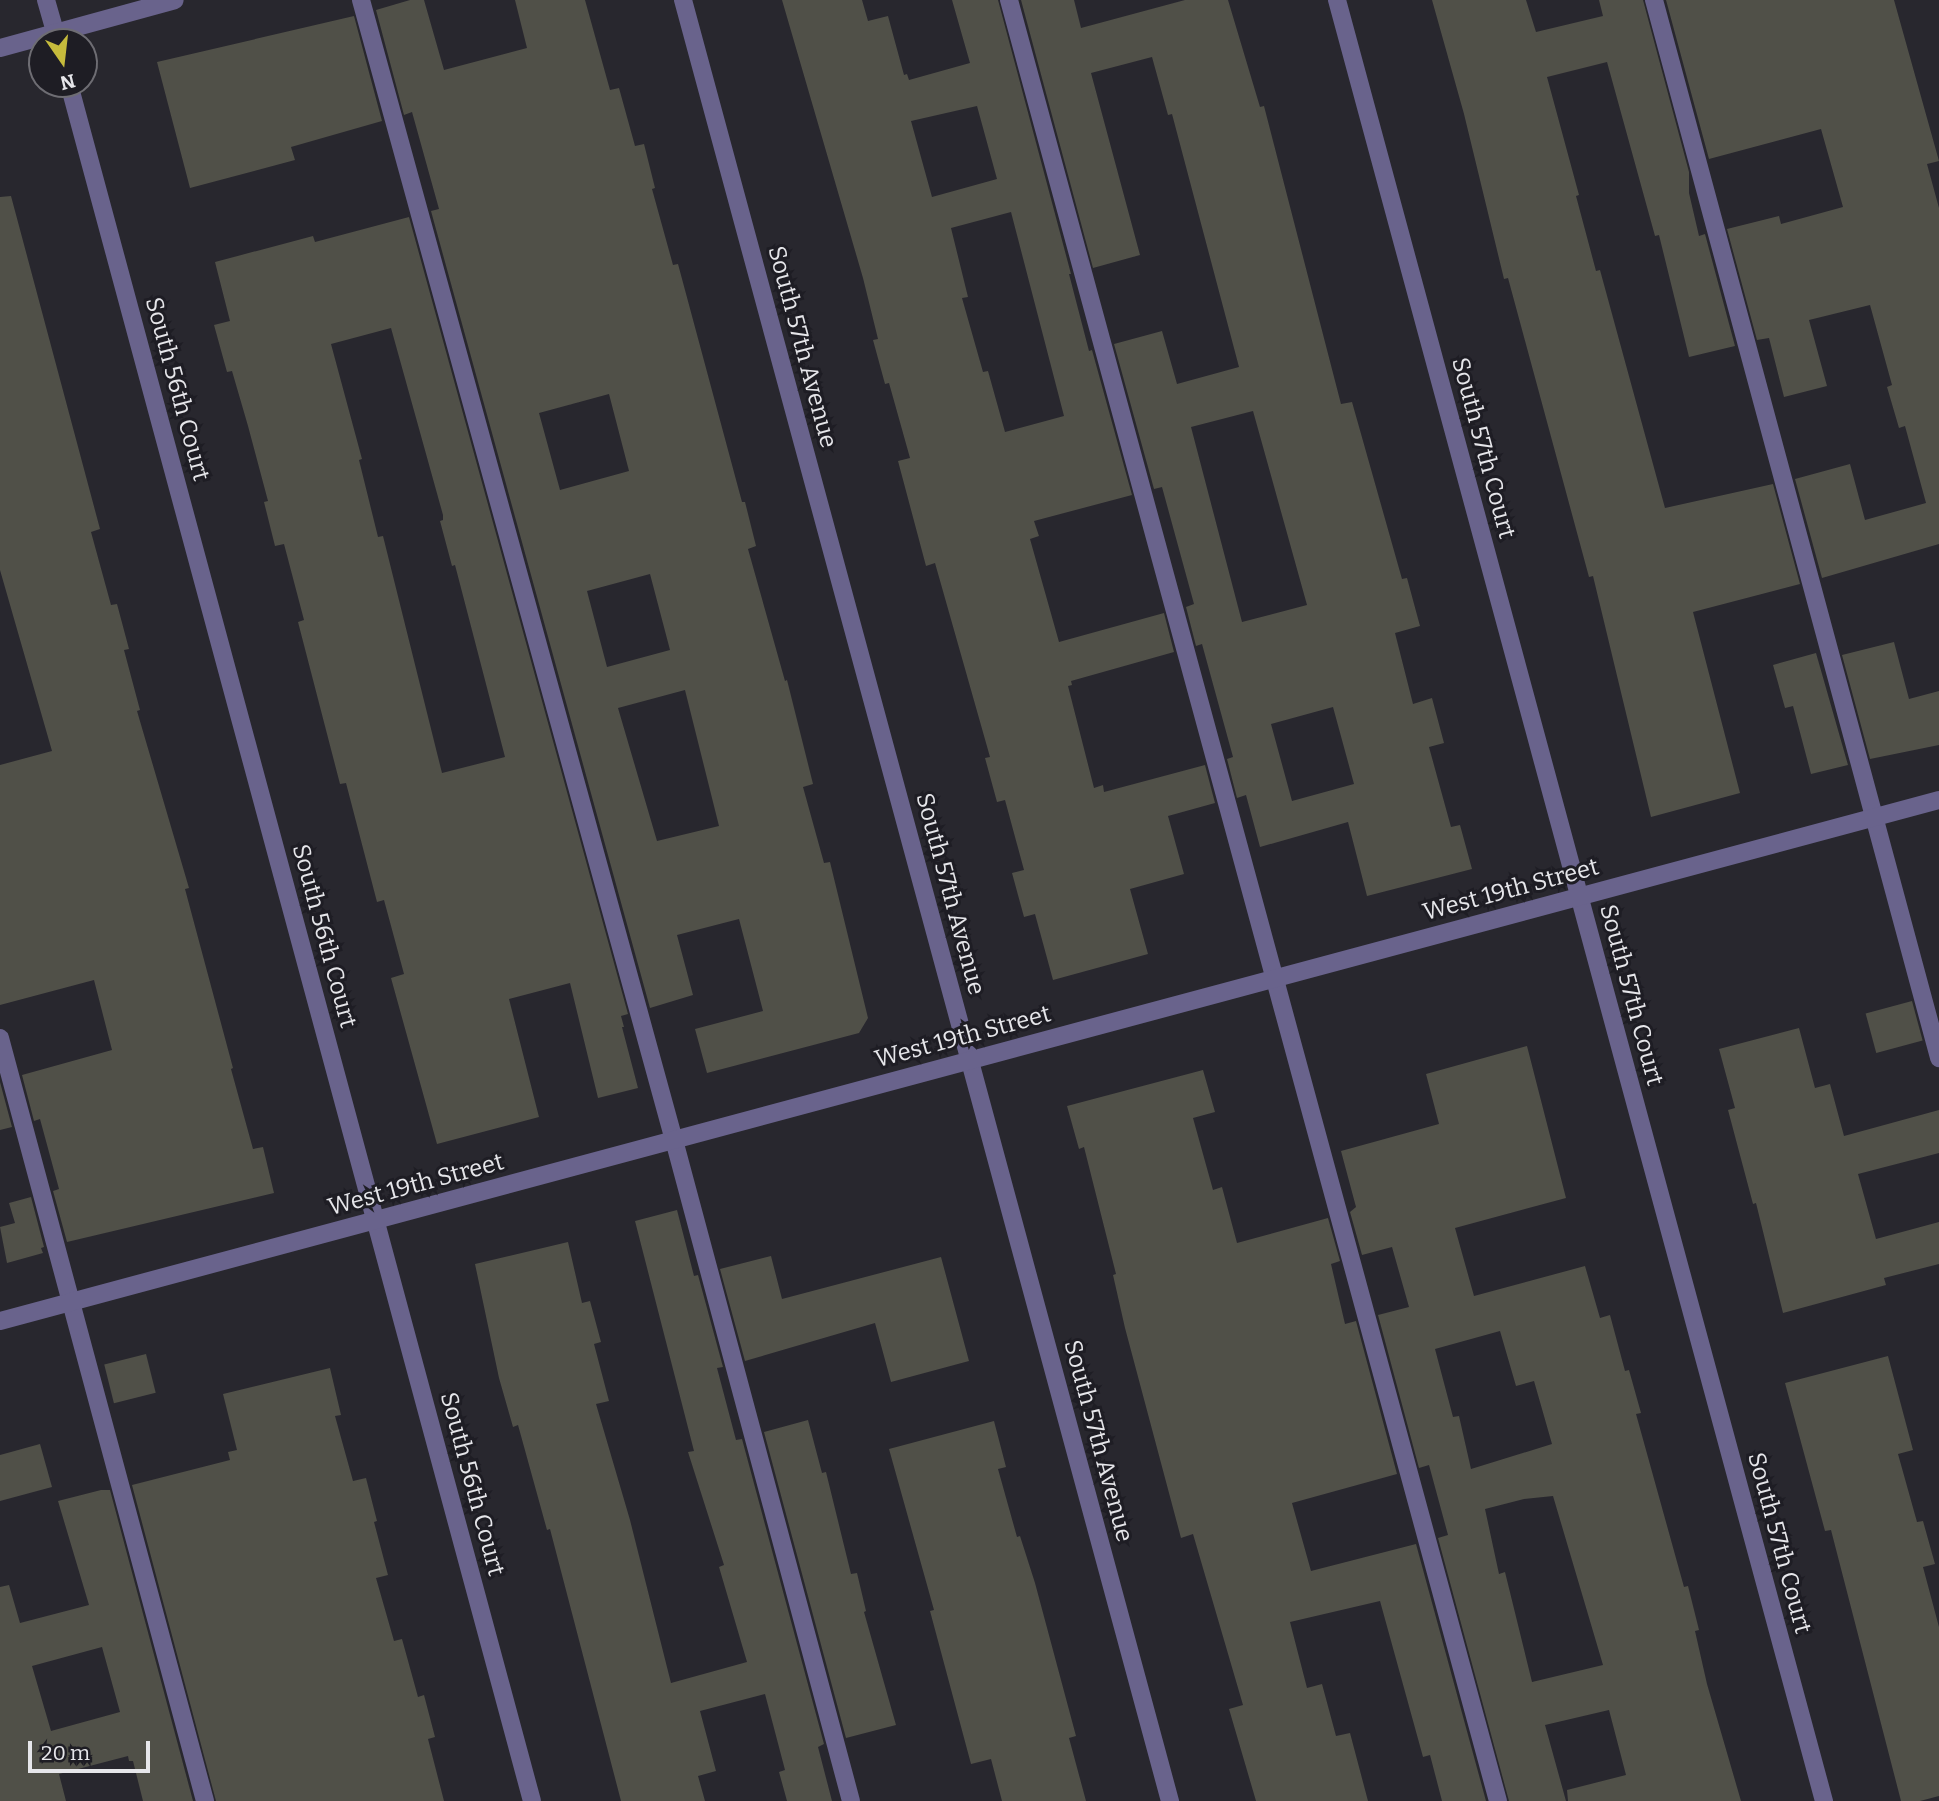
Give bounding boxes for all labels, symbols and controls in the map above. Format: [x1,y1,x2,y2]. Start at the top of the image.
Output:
north arrow [28,28,98,98]
text: N [58,69,78,95]
street label: South 57th Avenue [761,243,843,451]
street label: South 56th Court [139,294,215,484]
street label: South 57th Court [1445,354,1521,542]
street label: South 57th Avenue [909,790,991,998]
street label: South 56th Court [286,841,362,1031]
street label: West 19th Street [1420,853,1602,927]
street label: South 57th Court [1593,901,1669,1089]
street label: West 19th Street [872,1000,1054,1074]
street label: West 19th Street [325,1148,507,1222]
street label: South 57th Avenue [1057,1337,1139,1545]
street label: South 56th Court [434,1389,510,1579]
street label: South 57th Court [1741,1449,1817,1637]
scale bar [32,1728,154,1772]
text: 20 m [41,1740,90,1766]

